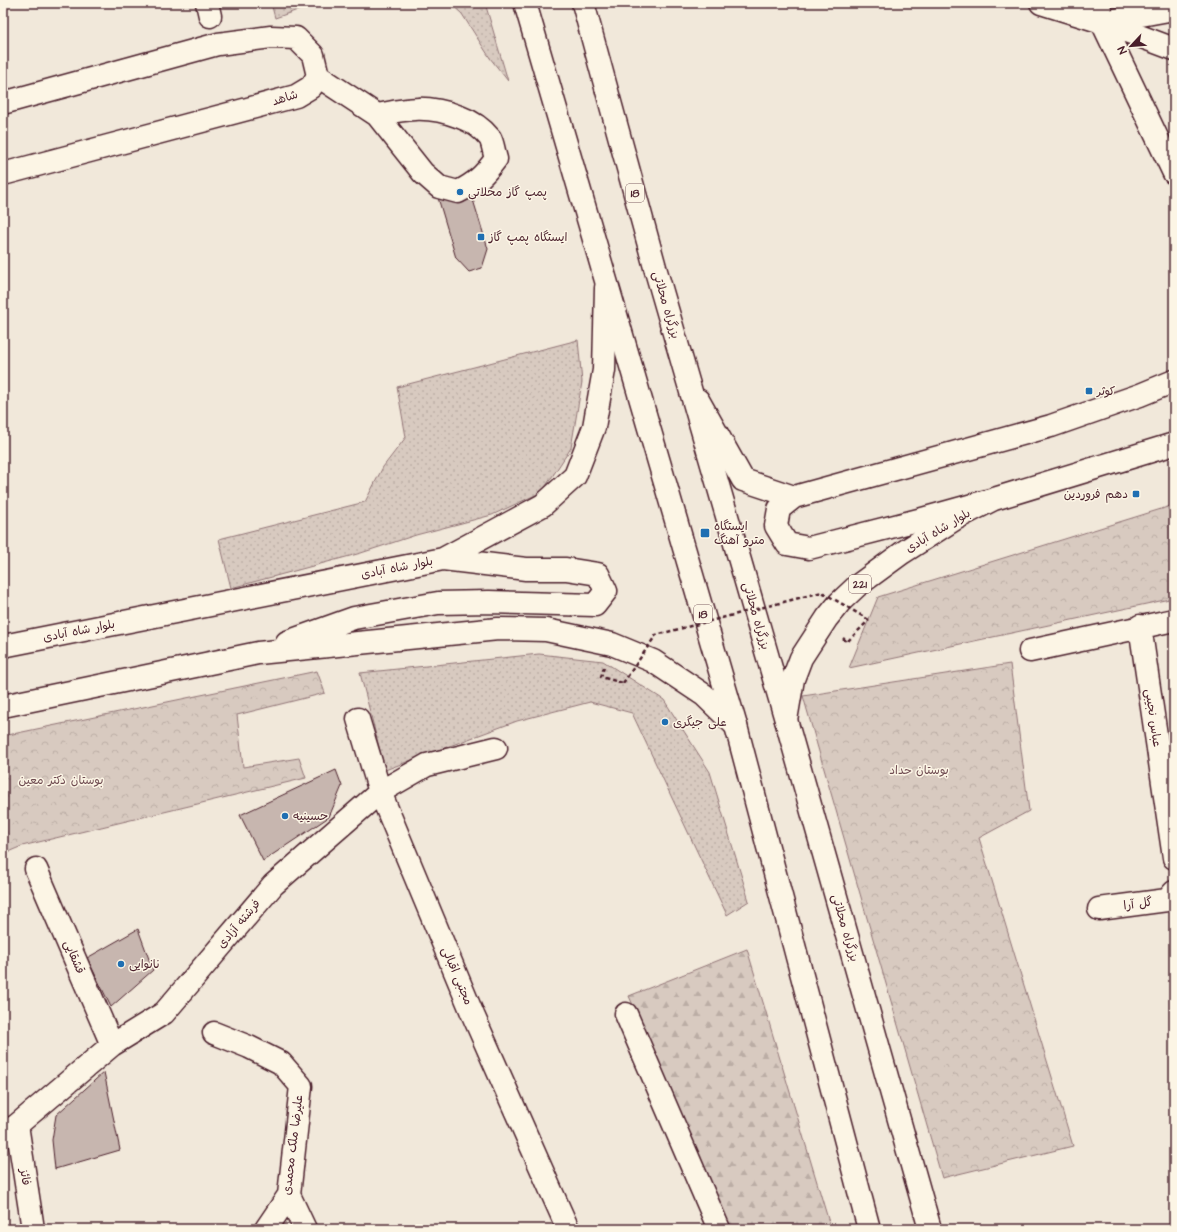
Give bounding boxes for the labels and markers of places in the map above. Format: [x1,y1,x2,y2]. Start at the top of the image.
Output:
place label: پمپ گاز محلاتی [468,184,547,201]
marker: پمپ گاز محلاتی [455,187,465,197]
place label: ایستگاه پمپ گاز [488,229,568,246]
marker: ایستگاه پمپ گاز [476,232,486,242]
place label: کوثر [1096,383,1115,400]
marker: کوثر [1084,386,1094,396]
place label: دهم فروردین [1064,486,1128,503]
marker: دهم فروردین [1131,489,1141,499]
place label: ایستگاه مترو آهنگ [714,518,765,549]
marker: ایستگاه مترو آهنگ [699,527,711,539]
place label: علی جیگری [673,714,727,731]
marker: علی جیگری [660,717,670,727]
place label: حسینیه [293,808,328,825]
marker: حسینیه [280,811,290,821]
place label: نانوایی [129,956,160,973]
marker: نانوایی [116,959,126,969]

